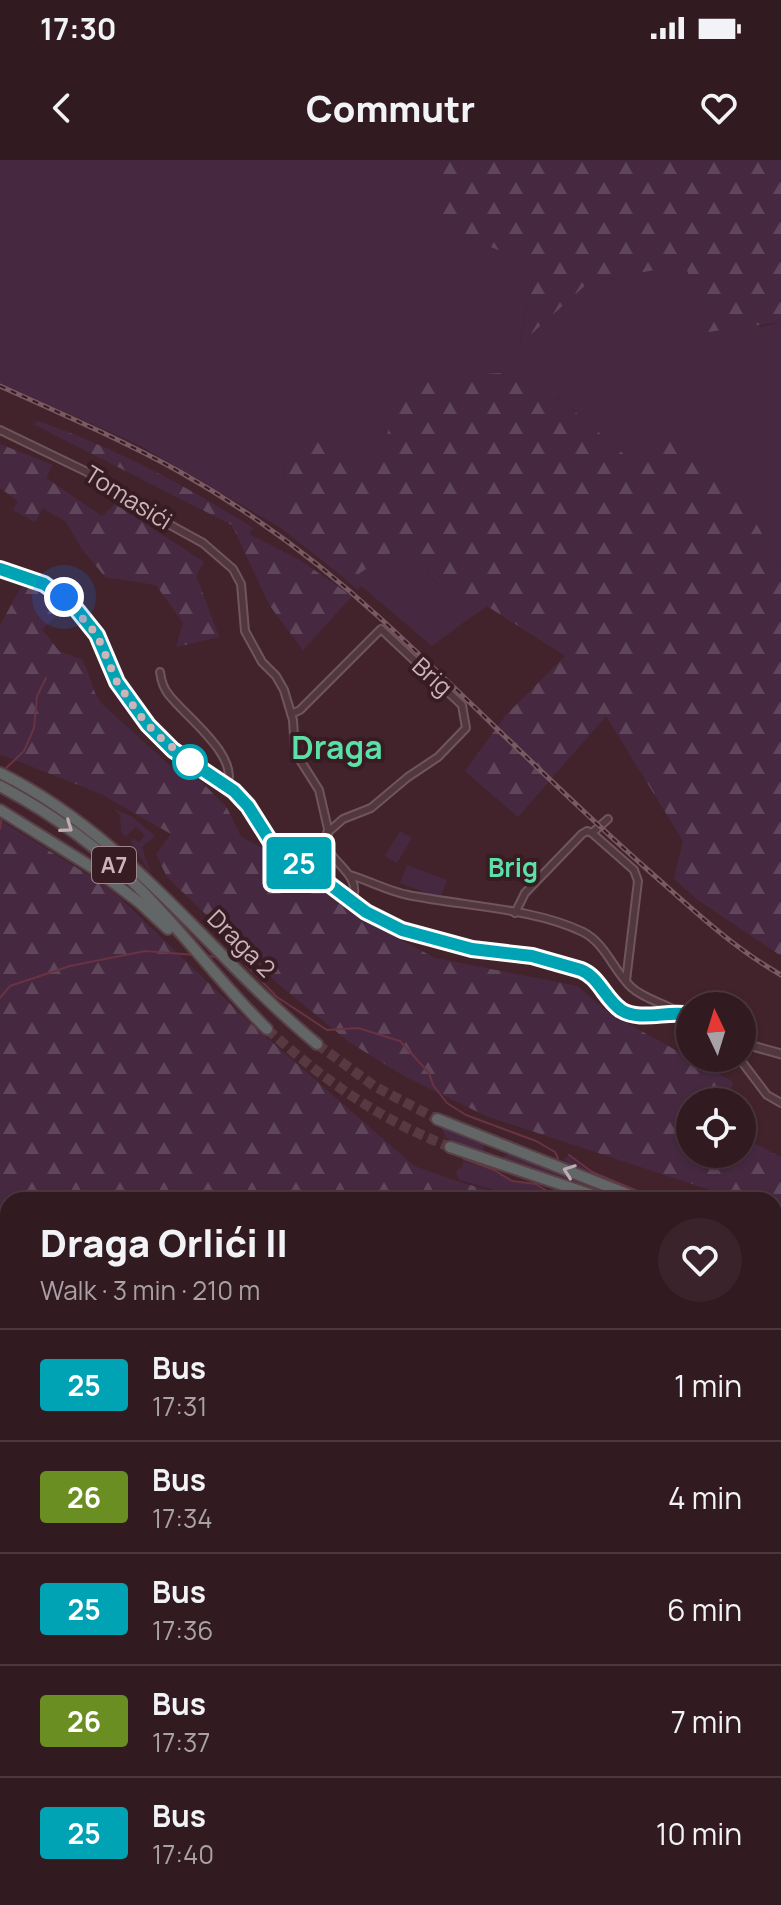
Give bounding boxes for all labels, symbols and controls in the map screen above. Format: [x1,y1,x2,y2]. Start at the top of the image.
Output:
text: 17:30 [40,8,117,49]
text: Commutr [306,84,475,133]
icon: back [40,86,84,130]
icon: heart [697,86,741,130]
street label: Tomasići [79,457,179,536]
your location [44,577,84,617]
street label: Brig [406,649,460,703]
district label: Draga [291,725,383,769]
unlabelled marker [173,745,207,779]
one-way arrow [58,817,72,832]
line badge: 25 [263,837,335,889]
text: 25 [282,844,316,882]
road number: A7 [92,847,136,883]
district label: Brig [488,849,538,885]
street label: Draga 2 [201,902,283,984]
north arrow [676,992,756,1072]
map controls [676,992,756,1168]
button: locate [676,1088,756,1168]
one-way arrow [563,1165,577,1181]
text: Draga Orlići II [40,1216,288,1268]
button: heart [658,1218,742,1302]
text: Walk · 3 min · 210 m [40,1272,260,1308]
text: Bus [152,1347,206,1388]
text: 1 min [674,1365,742,1406]
text: 25 [67,1366,101,1404]
text: 17:31 [152,1388,207,1424]
text: Bus [152,1459,206,1500]
text: 4 min [668,1477,742,1518]
text: 26 [67,1478,101,1516]
text: 17:34 [152,1500,213,1536]
text: Bus [152,1571,206,1612]
text: 6 min [667,1589,742,1630]
text: 25 [67,1590,101,1628]
text: 17:36 [152,1612,213,1648]
text: Bus [152,1683,206,1724]
text: 7 min [671,1701,742,1742]
text: 26 [67,1702,101,1740]
text: 17:37 [152,1724,210,1760]
text: Bus [152,1795,206,1836]
text: 10 min [656,1813,742,1854]
text: 25 [67,1814,101,1852]
text: 17:40 [152,1836,214,1872]

